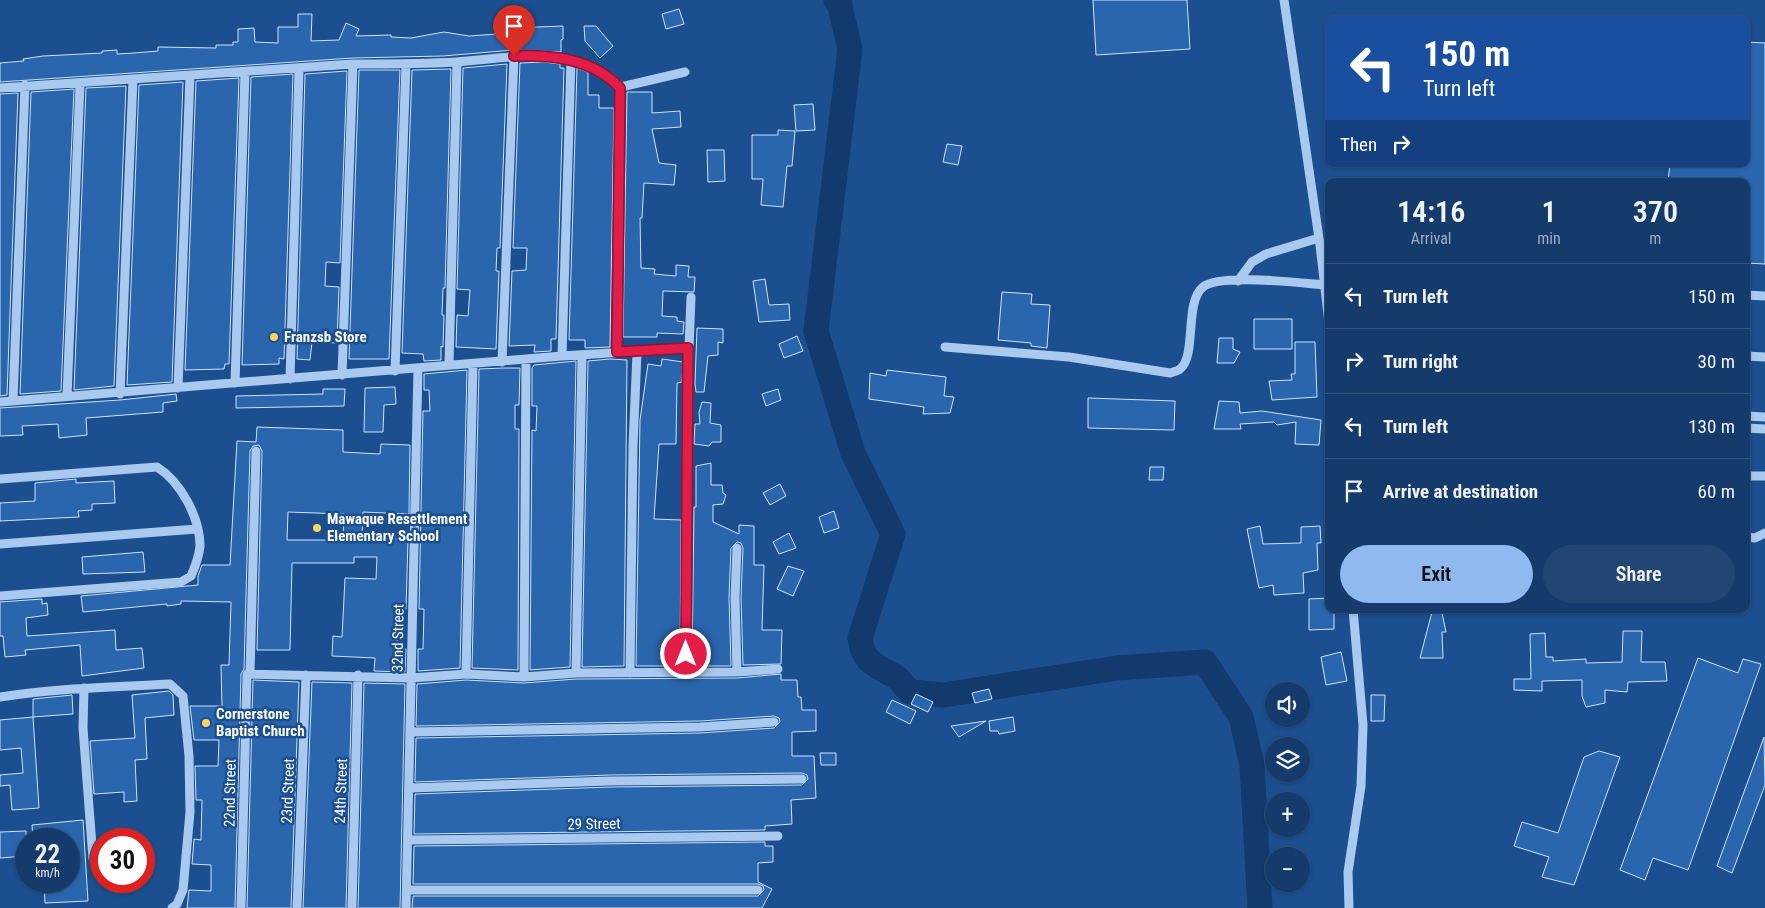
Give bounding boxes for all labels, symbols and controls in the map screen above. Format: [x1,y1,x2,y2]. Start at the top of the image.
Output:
pin [493,5,535,56]
icon: arrive [500,12,528,40]
text: 150 m [1423,34,1510,75]
icon: left [1340,35,1405,100]
text: Turn left [1423,76,1495,101]
icon: right [1387,130,1415,158]
text: Then [1340,133,1377,156]
text: 14:16 [1397,194,1465,229]
text: 1 [1541,194,1557,229]
text: 370 [1633,194,1678,229]
text: Arrival [1411,229,1451,248]
text: min [1537,229,1561,248]
text: m [1649,229,1661,248]
icon: left [1340,282,1368,310]
text: Turn left [1383,285,1448,308]
text: 150 m [1688,285,1735,308]
place label: Franzsb Store [284,328,367,346]
marker: Franzsb Store [268,331,280,343]
icon: right [1340,347,1368,375]
text: Turn right [1383,350,1458,373]
text: 30 m [1698,350,1735,373]
icon: left [1340,412,1368,440]
text: Turn left [1383,415,1448,438]
text: 130 m [1688,415,1735,438]
icon: arrive [1340,477,1368,505]
text: Arrive at destination [1383,480,1538,503]
text: 60 m [1698,480,1735,503]
place label: Mawaque Resettlement Elementary School [327,510,468,545]
marker: Mawaque Resettlement Elementary School [311,522,323,534]
button: Exit [1340,545,1533,603]
button: Share [1543,545,1735,603]
street label: 32nd Street [388,604,408,672]
position arrow [659,627,711,679]
map controls [1265,682,1310,892]
button: sound [1265,682,1310,727]
place label: Cornerstone Baptist Church [216,705,305,740]
marker: Cornerstone Baptist Church [200,717,212,729]
button: layers [1265,737,1310,782]
street label: 23rd Street [278,758,298,824]
street label: 24th Street [331,758,351,824]
street label: 22nd Street [220,759,240,827]
button: + [1265,792,1310,837]
street label: 29 Street [567,815,621,833]
speed limit sign: 30 [90,828,155,893]
text: 22 [35,840,60,869]
button: − [1265,847,1310,892]
text: km/h [35,866,60,880]

